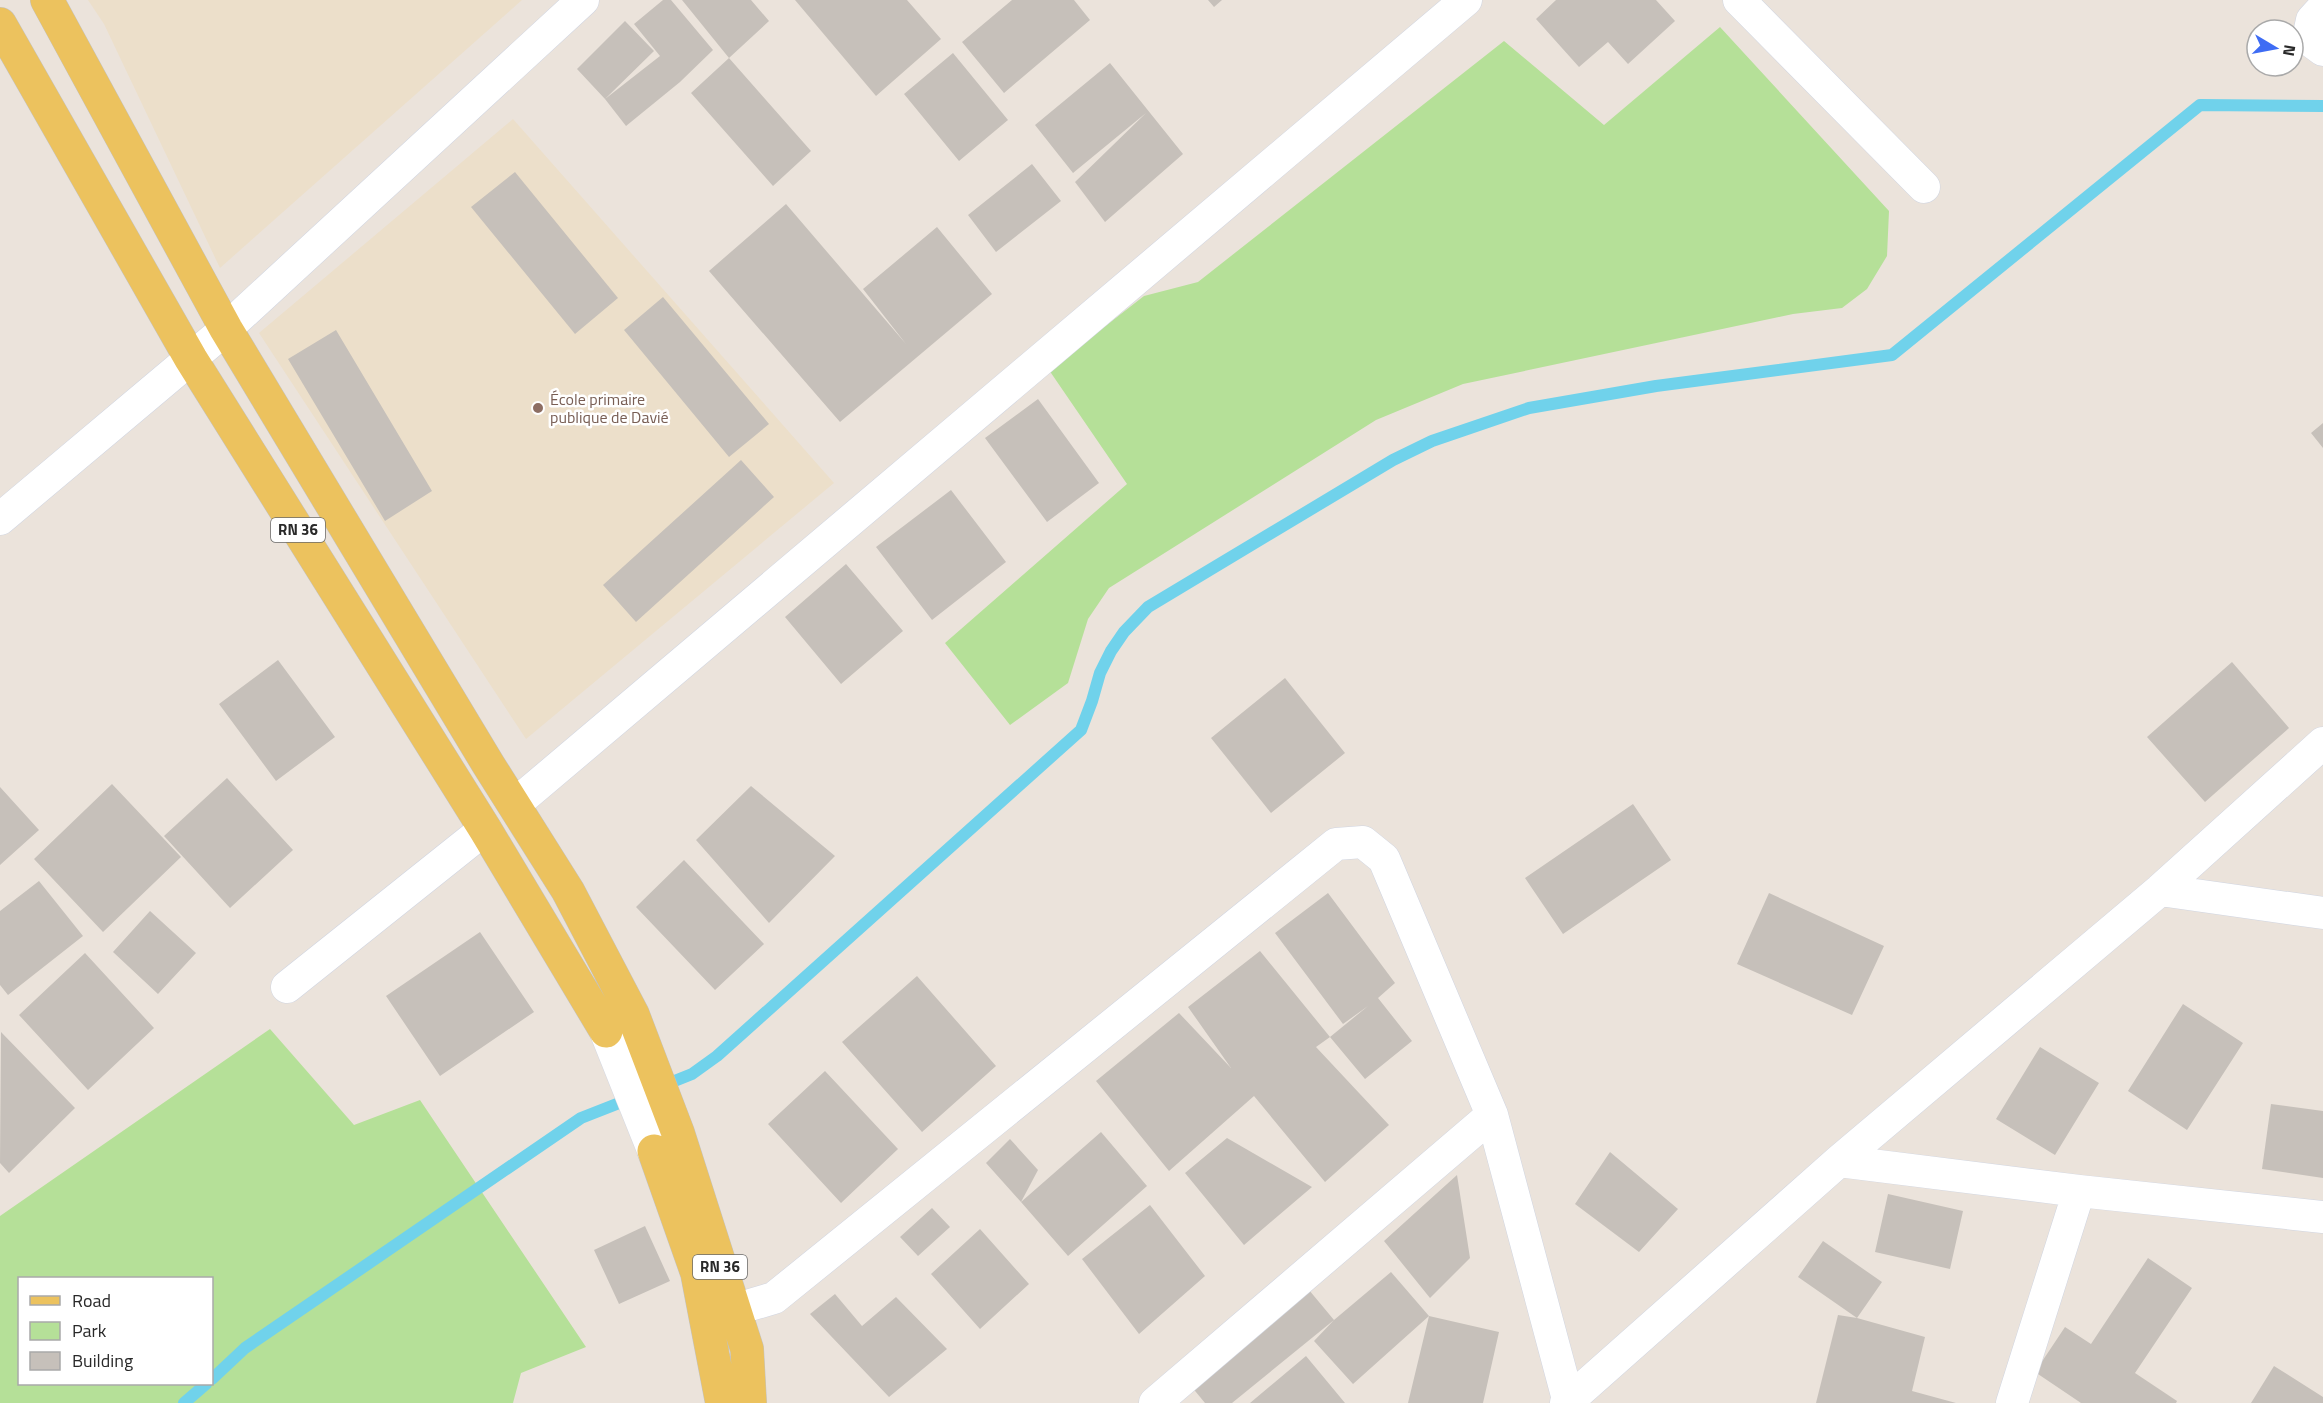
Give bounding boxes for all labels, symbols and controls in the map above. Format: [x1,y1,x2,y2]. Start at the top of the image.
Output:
north arrow [2245,18,2305,78]
text: N [2277,43,2303,58]
place label: École primaire publique de Davié [550,387,669,429]
marker: École primaire publique de Davié [531,401,545,415]
road number: RN 36 [271,518,325,542]
road number: RN 36 [693,1255,747,1279]
legend [18,1277,213,1385]
text: Road [72,1287,111,1314]
text: Park [72,1317,107,1344]
text: Building [72,1347,133,1374]

